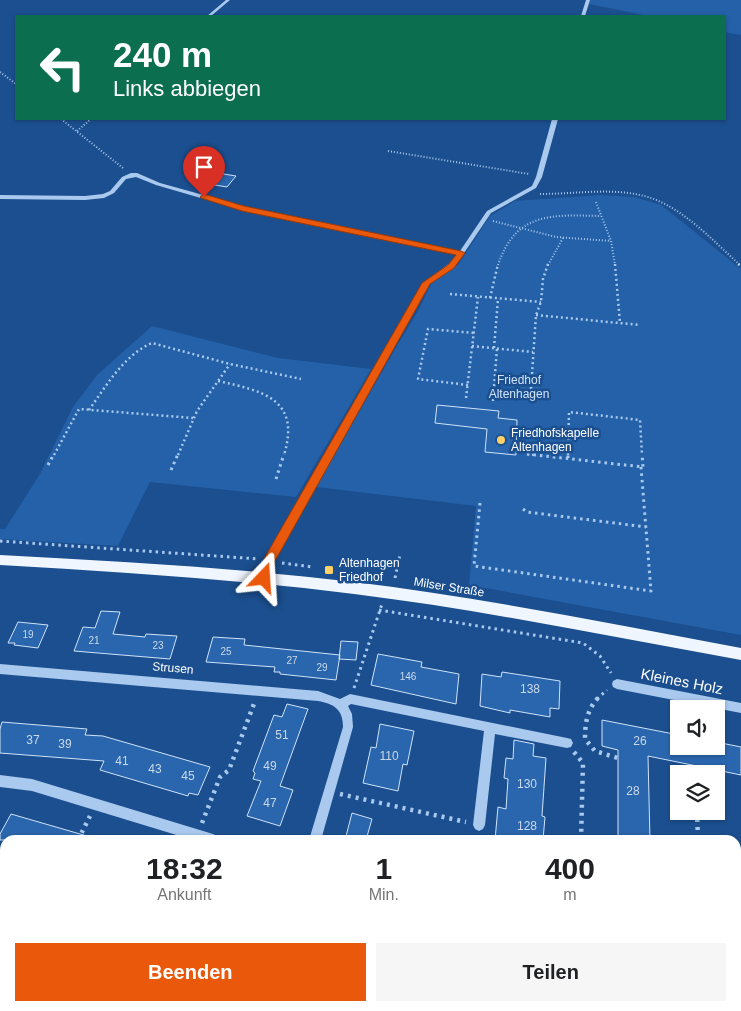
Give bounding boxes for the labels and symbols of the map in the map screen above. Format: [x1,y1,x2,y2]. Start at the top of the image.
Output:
pin [183,146,225,197]
park label: Friedhof Altenhagen [489,373,549,401]
place label: Friedhofskapelle Altenhagen [511,426,599,454]
marker: Friedhofskapelle Altenhagen [495,434,507,446]
position arrow [237,551,289,603]
place label: Altenhagen Friedhof [339,556,400,584]
marker: Altenhagen Friedhof [323,564,335,576]
street label: Milser Straße [413,575,486,600]
house number: 19 [22,629,34,640]
house number: 21 [88,635,100,646]
house number: 23 [152,640,164,651]
house number: 25 [220,646,232,657]
house number: 27 [286,655,298,666]
street label: Strusen [152,659,194,677]
house number: 29 [316,662,328,673]
street label: Kleines Holz [639,665,725,697]
house number: 146 [400,671,417,682]
house number: 138 [520,682,540,696]
house number: 51 [275,728,289,742]
house number: 37 [26,733,40,747]
house number: 26 [633,734,647,748]
house number: 39 [58,737,72,751]
house number: 110 [379,749,399,763]
house number: 41 [115,754,129,768]
house number: 49 [263,759,277,773]
house number: 43 [148,762,162,776]
house number: 45 [181,769,195,783]
house number: 130 [517,777,537,791]
house number: 28 [626,784,640,798]
house number: 47 [263,796,277,810]
house number: 128 [517,819,537,833]

